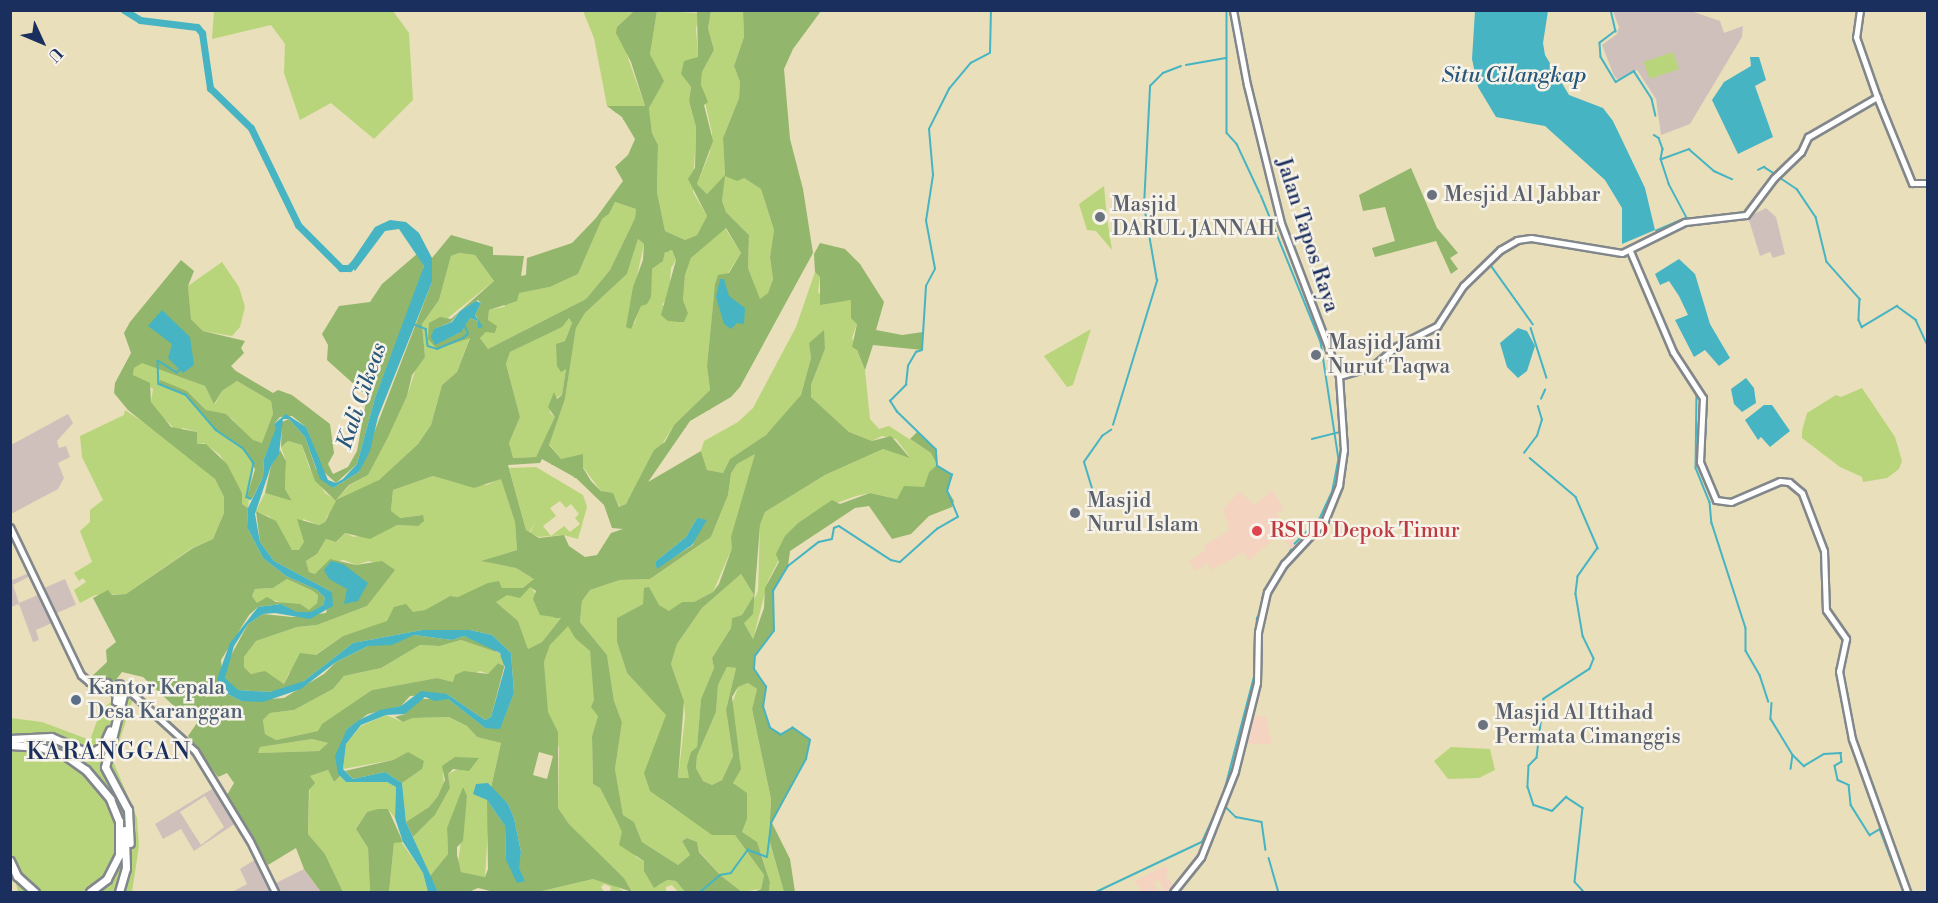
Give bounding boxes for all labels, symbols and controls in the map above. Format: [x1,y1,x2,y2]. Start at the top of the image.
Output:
north arrow [12,12,72,72]
text: U [43,43,66,66]
water label: Situ Cilangkap [1441,63,1587,89]
street label: Jalan Tapos Raya [1270,155,1344,315]
place label: Mesjid Al Jabbar [1444,182,1601,208]
marker: Mesjid Al Jabbar [1425,188,1439,202]
place label: Masjid DARUL JANNAH [1112,192,1275,242]
marker: Masjid DARUL JANNAH [1093,210,1107,224]
place label: Masjid Jami Nurut Taqwa [1328,330,1450,380]
water label: Kali Cikeas [331,339,393,453]
marker: Masjid Jami Nurut Taqwa [1309,348,1323,362]
place label: Masjid Nurul Islam [1087,488,1199,538]
marker: Masjid Nurul Islam [1068,506,1082,520]
place label: RSUD Depok Timur [1270,518,1460,544]
marker: RSUD Depok Timur [1248,522,1266,540]
place label: Kantor Kepala Desa Karanggan [88,675,243,725]
marker: Kantor Kepala Desa Karanggan [69,693,83,707]
place label: Masjid Al Ittihad Permata Cimanggis [1495,700,1681,750]
marker: Masjid Al Ittihad Permata Cimanggis [1476,718,1490,732]
district label: KARANGGAN [26,739,192,767]

